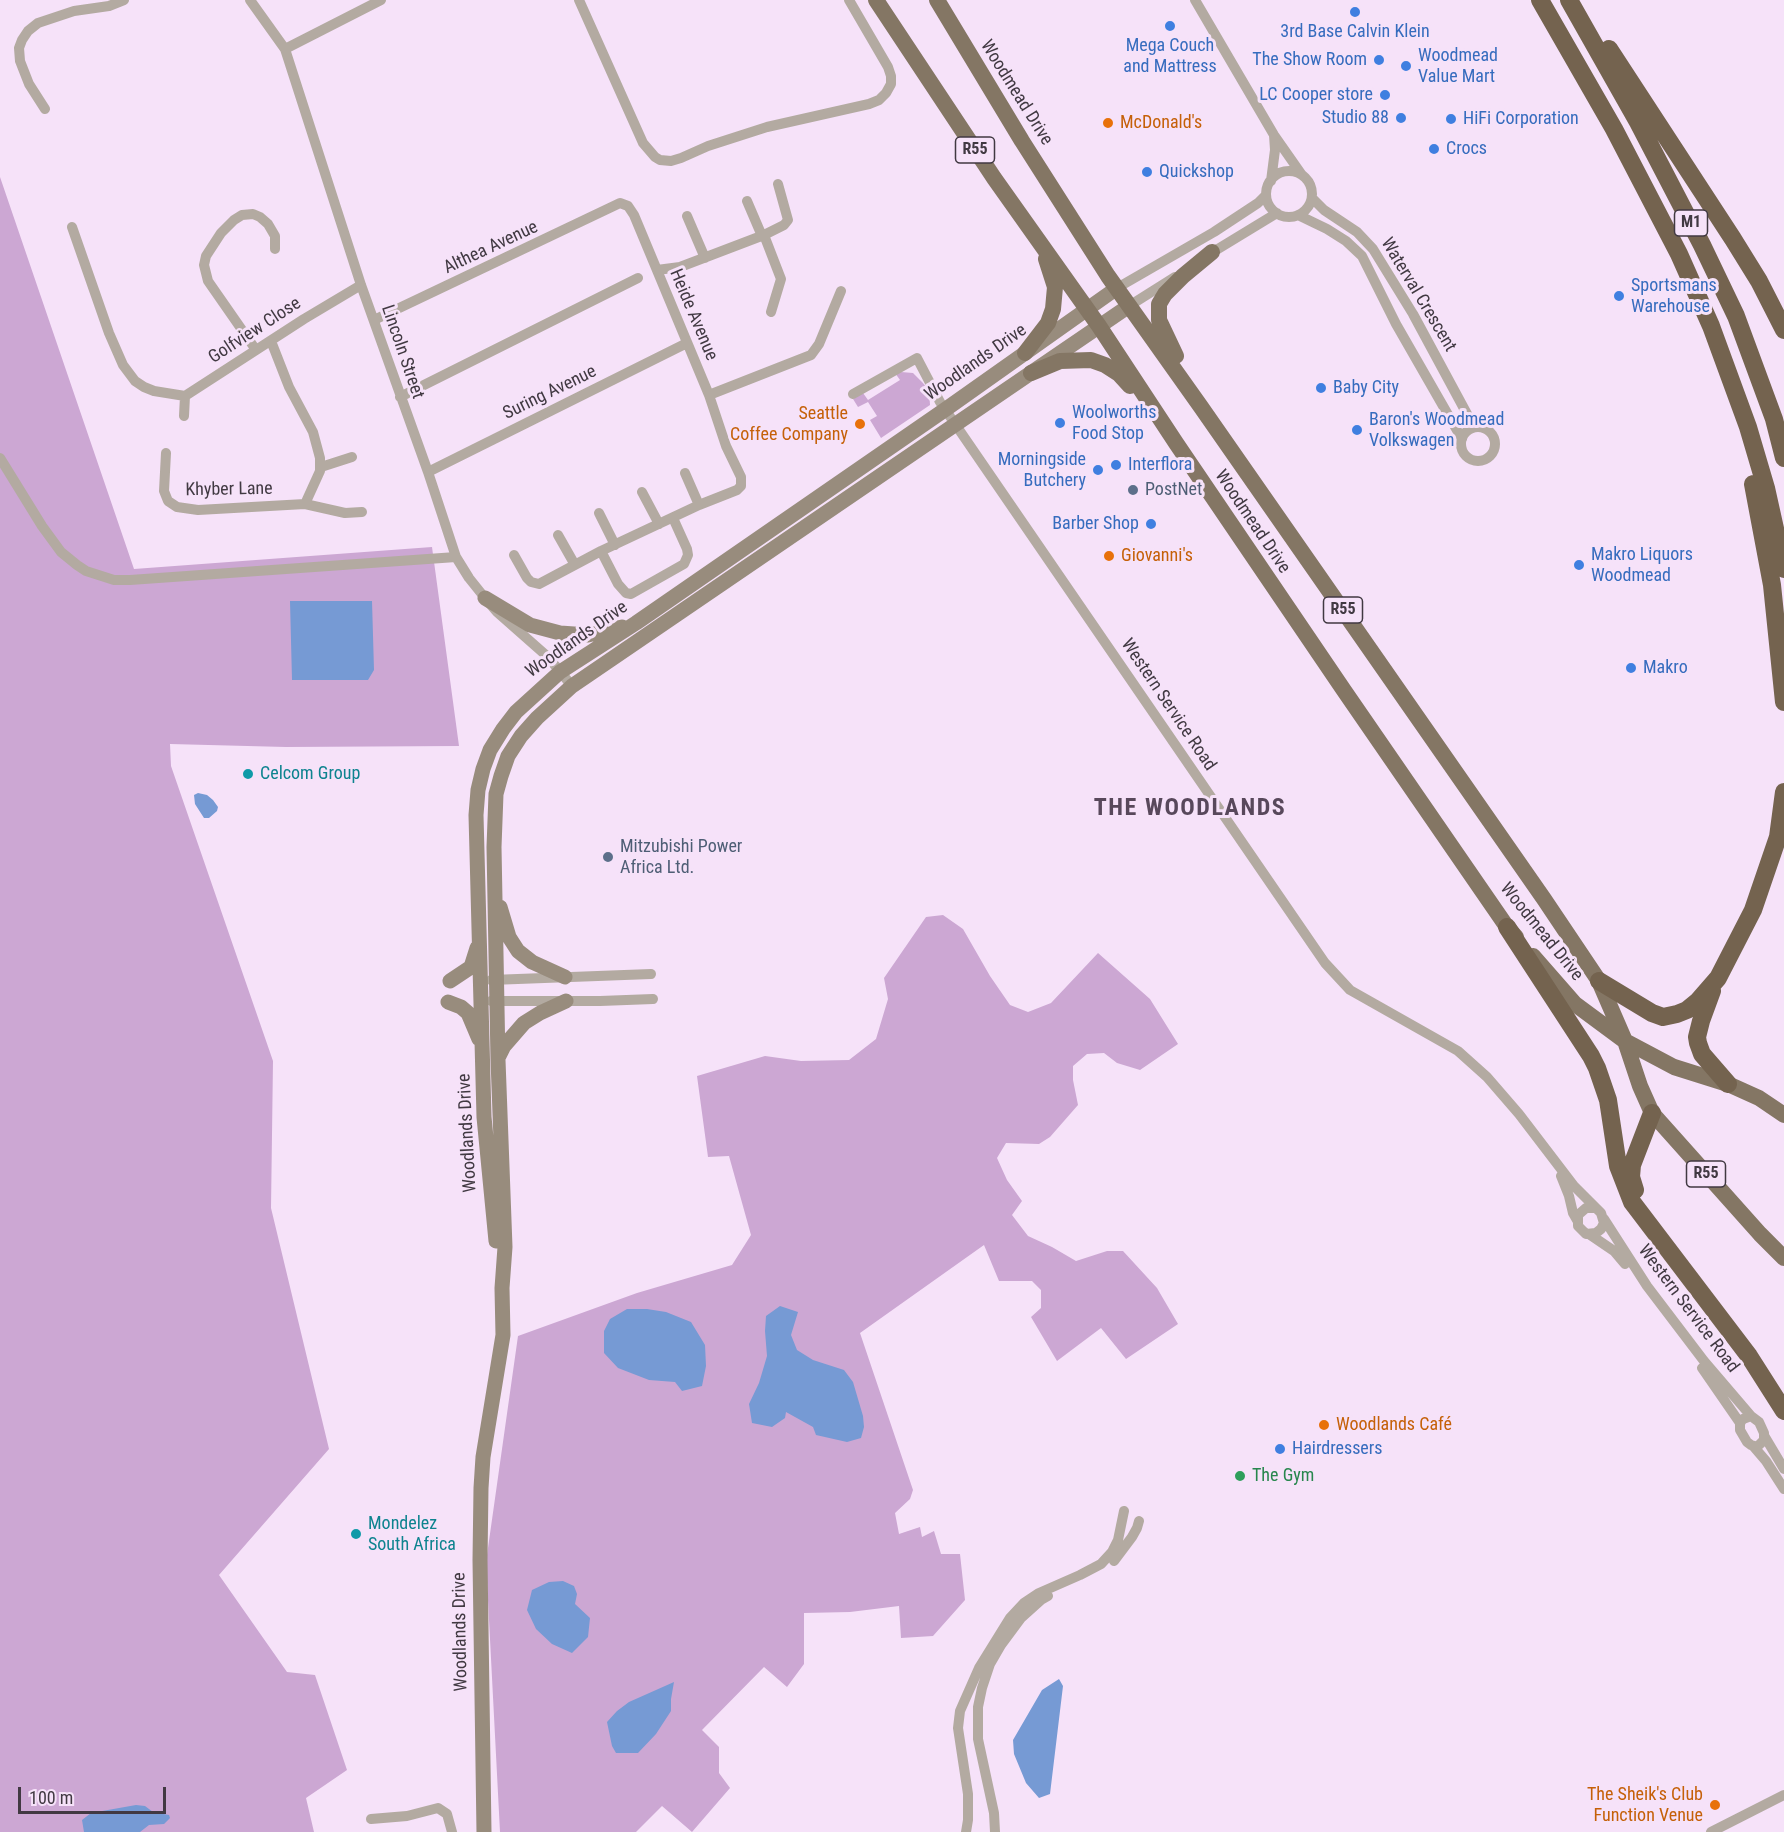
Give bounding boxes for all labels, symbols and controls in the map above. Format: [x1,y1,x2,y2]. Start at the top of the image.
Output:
marker: 3rd Base Calvin Klein [1348,5,1362,19]
marker: Mega Couch and Mattress [1163,19,1177,33]
place label: 3rd Base Calvin Klein [1280,21,1430,43]
place label: Mega Couch and Mattress [1123,35,1217,78]
street label: Woodmead Drive [975,36,1057,150]
place label: Woodmead Value Mart [1418,45,1498,88]
place label: The Show Room [1252,49,1367,71]
marker: The Show Room [1372,53,1386,67]
marker: Woodmead Value Mart [1399,59,1413,73]
place label: LC Cooper store [1259,84,1373,106]
marker: LC Cooper store [1378,88,1392,102]
place label: Studio 88 [1322,107,1389,129]
place label: HiFi Corporation [1463,108,1579,130]
marker: Studio 88 [1394,111,1408,125]
place label: McDonald's [1120,112,1202,134]
marker: HiFi Corporation [1444,112,1458,126]
marker: McDonald's [1101,116,1115,130]
road number: R55 [956,137,994,163]
place label: Crocs [1446,138,1487,160]
marker: Crocs [1427,142,1441,156]
place label: Quickshop [1159,161,1234,183]
marker: Quickshop [1140,165,1154,179]
road number: M1 [1674,210,1708,236]
street label: Althea Avenue [440,217,542,279]
street label: Waterval Crescent [1376,234,1460,356]
street label: Heide Avenue [664,266,722,364]
place label: Sportsmans Warehouse [1631,275,1717,318]
marker: Sportsmans Warehouse [1612,289,1626,303]
street label: Golfview Close [205,293,305,369]
street label: Lincoln Street [376,302,428,402]
street label: Woodlands Drive [921,320,1031,406]
street label: Suring Avenue [500,361,600,425]
place label: Baby City [1333,377,1399,399]
marker: Baby City [1314,381,1328,395]
place label: Woolworths Food Stop [1072,402,1157,444]
place label: Seattle Coffee Company [730,403,848,446]
place label: Baron's Woodmead Volkswagen [1369,409,1504,452]
marker: Woolworths Food Stop [1053,416,1067,430]
marker: Seattle Coffee Company [853,417,867,431]
marker: Baron's Woodmead Volkswagen [1350,423,1364,437]
place label: Morningside Butchery [998,449,1086,492]
place label: Interflora [1128,454,1192,476]
marker: Interflora [1109,458,1123,472]
marker: Morningside Butchery [1091,463,1105,477]
street label: Woodmead Drive [1209,466,1295,578]
street label: Khyber Lane [185,478,273,502]
place label: PostNet [1145,479,1202,501]
marker: PostNet [1126,483,1140,497]
place label: Barber Shop [1052,513,1139,535]
marker: Barber Shop [1144,517,1158,531]
place label: Makro Liquors Woodmead [1591,544,1693,586]
place label: Giovanni's [1121,545,1193,567]
marker: Giovanni's [1102,549,1116,563]
marker: Makro Liquors Woodmead [1572,558,1586,572]
street label: Woodlands Drive [522,597,632,683]
road number: R55 [1324,597,1362,623]
street label: Western Service Road [1116,635,1220,775]
place label: Makro [1643,657,1688,679]
marker: Makro [1624,661,1638,675]
place label: Celcom Group [260,763,360,785]
marker: Celcom Group [241,767,255,781]
district label: THE WOODLANDS [1094,795,1286,823]
place label: Mitzubishi Power Africa Ltd. [620,836,742,878]
marker: Mitzubishi Power Africa Ltd. [601,850,615,864]
street label: Woodmead Drive [1495,879,1587,985]
street label: Woodlands Drive [454,1073,482,1193]
road number: R55 [1686,1161,1726,1187]
street label: Western Service Road [1633,1241,1743,1377]
place label: Woodlands Café [1336,1414,1452,1436]
marker: Woodlands Café [1317,1418,1331,1432]
place label: Hairdressers [1292,1438,1382,1460]
marker: Hairdressers [1273,1442,1287,1456]
place label: The Gym [1252,1465,1314,1487]
marker: The Gym [1233,1469,1247,1483]
place label: Mondelez South Africa [368,1513,456,1556]
marker: Mondelez South Africa [349,1527,363,1541]
street label: Woodlands Drive [449,1572,473,1692]
scale bar [21,1775,170,1813]
place label: The Sheik's Club Function Venue [1587,1784,1703,1826]
text: 100 m [29,1787,73,1808]
marker: The Sheik's Club Function Venue [1708,1798,1722,1812]

